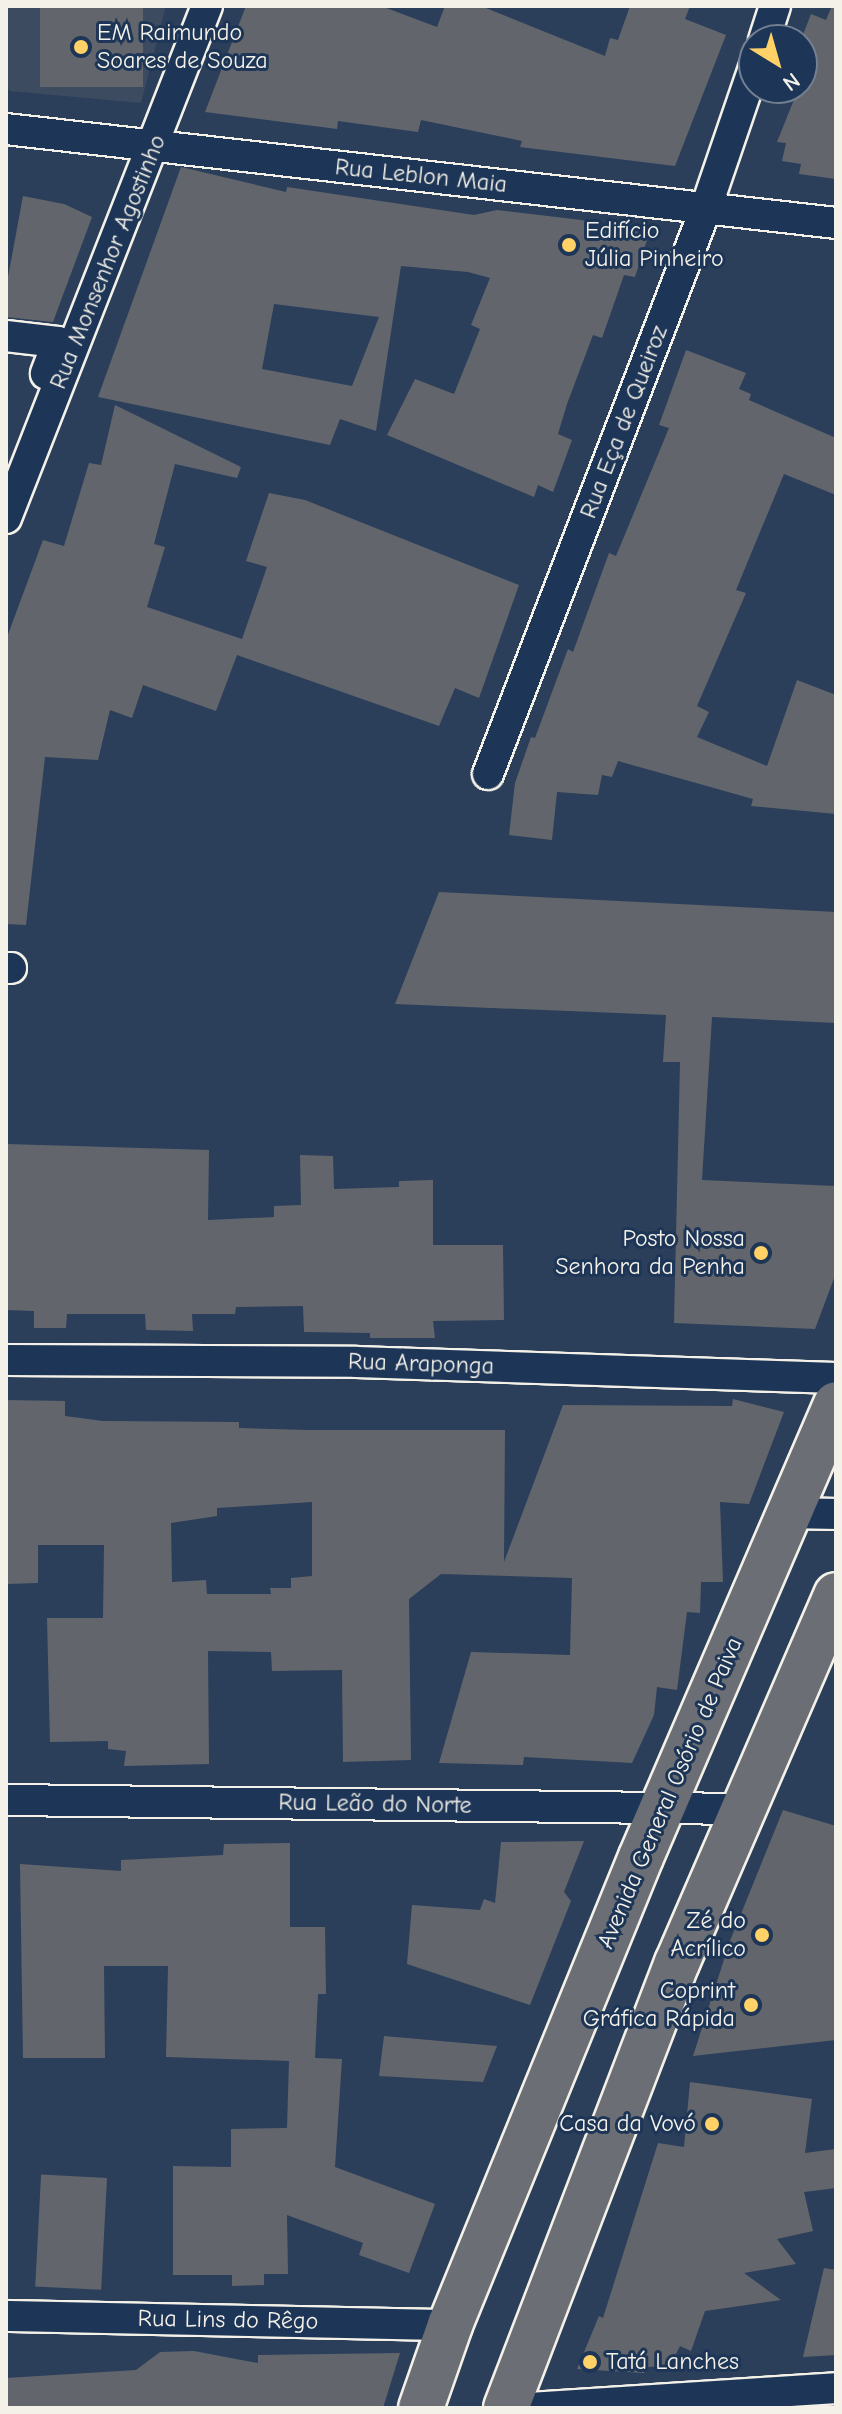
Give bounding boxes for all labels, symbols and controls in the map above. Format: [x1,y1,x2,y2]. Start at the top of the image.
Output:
place label: EM Raimundo Soares de Souza [97,19,268,75]
north arrow [738,24,818,104]
marker: EM Raimundo Soares de Souza [72,38,90,56]
text: N [778,67,805,96]
street label: Rua Monsenhor Agostinho [44,131,172,393]
street label: Rua Leblon Maia [333,153,509,199]
place label: Edifício Júlia Pinheiro [585,217,724,273]
marker: Edifício Júlia Pinheiro [560,236,578,254]
street label: Rua Eça de Queiroz [574,321,674,523]
place label: Posto Nossa Senhora da Penha [555,1225,745,1281]
marker: Posto Nossa Senhora da Penha [752,1244,770,1262]
street label: Rua Araponga [347,1347,495,1381]
street label: Avenida General Osório de Paiva [591,1633,749,1953]
street label: Rua Leão do Norte [278,1788,472,1820]
place label: Zé do Acrílico [671,1907,746,1963]
marker: Zé do Acrílico [753,1926,771,1944]
place label: Coprint Gráfica Rápida [583,1977,735,2033]
marker: Coprint Gráfica Rápida [742,1996,760,2014]
place label: Casa da Vovó [559,2110,696,2138]
marker: Casa da Vovó [703,2115,721,2133]
street label: Rua Lins do Rêgo [137,2304,319,2336]
place label: Tatá Lanches [606,2348,739,2376]
marker: Tatá Lanches [581,2353,599,2371]

